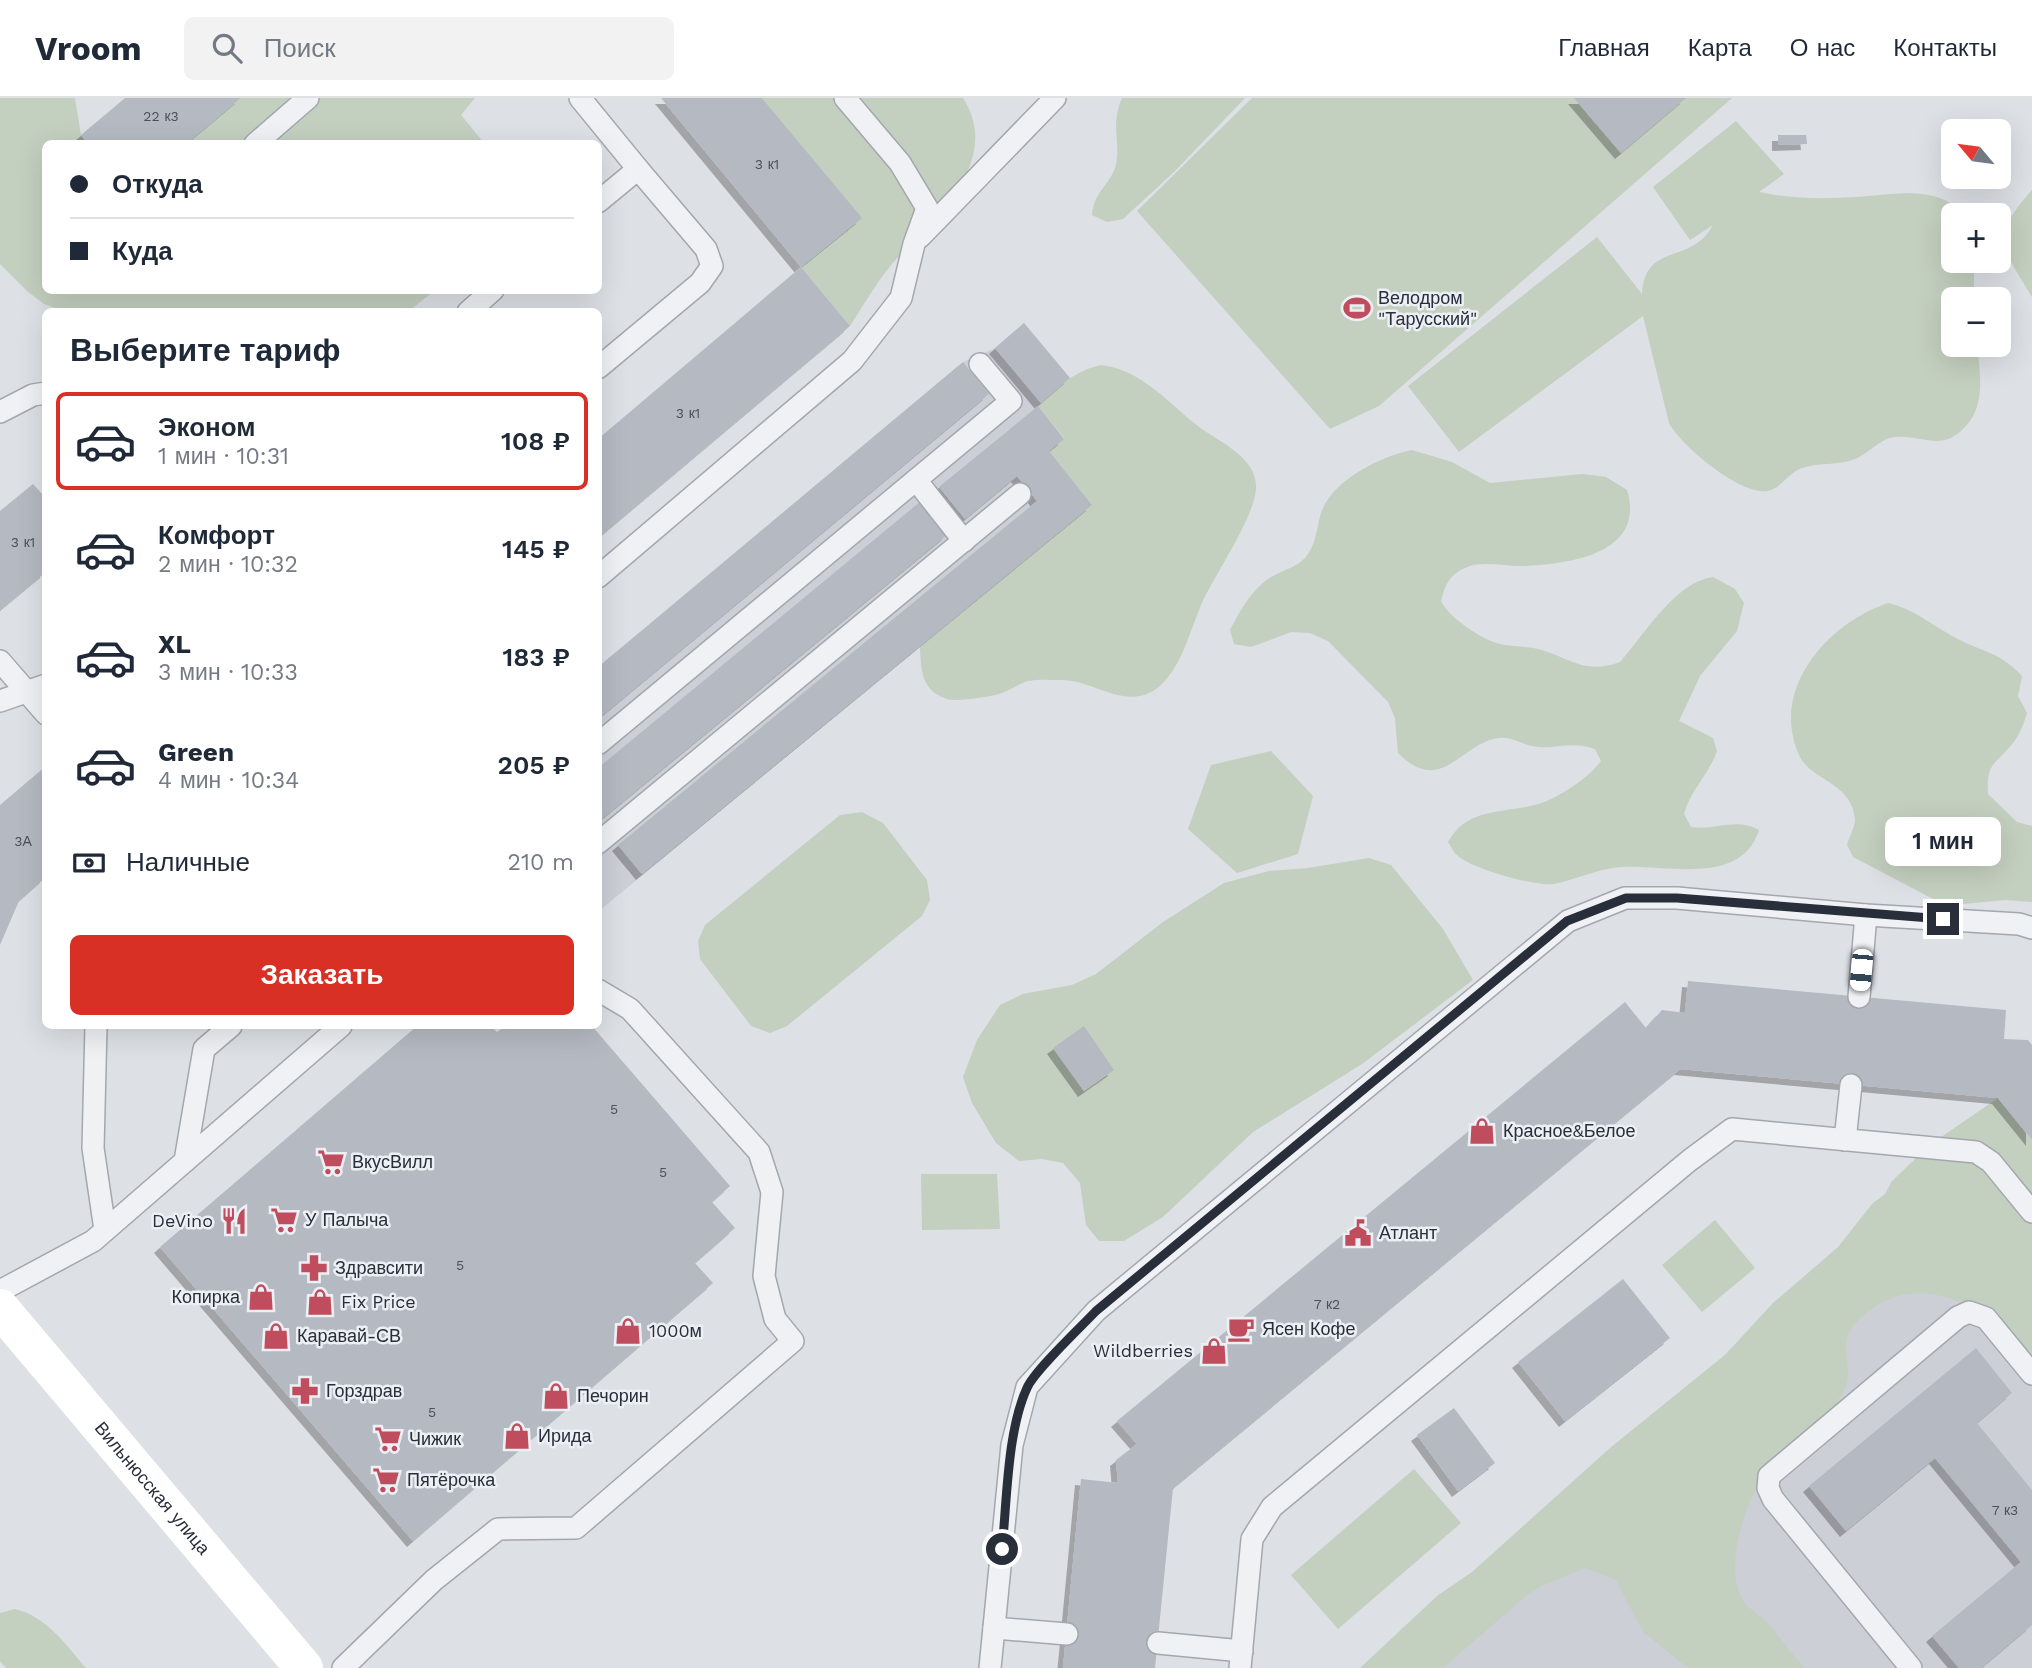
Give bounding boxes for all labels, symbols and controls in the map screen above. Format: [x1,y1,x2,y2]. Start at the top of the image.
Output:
search box [184,17,674,80]
text: Vroom [35,29,142,68]
icon: search [208,29,246,67]
text: Поиск [264,33,336,63]
text: Главная [1558,34,1650,62]
text: Карта [1688,34,1752,62]
text: О нас [1790,34,1855,62]
text: Контакты [1893,34,1997,62]
house number: 22 к3 [143,108,179,124]
north arrow [1941,119,2011,189]
map controls [1941,119,2011,357]
house number: 3 к1 [755,156,779,172]
text: Откуда [112,169,203,199]
button: + [1941,203,2011,273]
text: Куда [112,236,173,266]
place label: Велодром "Тарусский" [1378,287,1477,329]
button: − [1941,287,2011,357]
sports icon: Велодром "Тарусский" [1342,293,1372,323]
text: Выберите тариф [70,331,341,369]
house number: 3 к1 [676,405,700,421]
icon: car [74,410,137,473]
text: Эконом [158,412,256,442]
text: 108 ₽ [501,426,570,456]
text: 1 мин · 10:31 [158,443,289,470]
icon: car [74,518,137,581]
text: Комфорт [158,520,275,550]
house number: 3 к1 [11,534,35,550]
text: 145 ₽ [502,534,570,564]
text: 2 мин · 10:32 [158,551,298,578]
icon: car [74,626,137,689]
text: XL [158,629,191,659]
text: 183 ₽ [503,642,570,672]
text: 3 мин · 10:33 [158,659,298,686]
icon: car [74,734,137,797]
text: Green [158,737,234,767]
text: 205 ₽ [498,750,570,780]
text: 4 мин · 10:34 [158,767,299,794]
callout: 1 мин [1885,818,2001,866]
text: 1 мин [1912,828,1974,855]
house number: 3А [14,833,32,849]
icon: cash [70,844,108,882]
text: Наличные [126,847,250,877]
text: 210 m [508,849,574,876]
route end [1927,903,1959,935]
button: Заказать [70,935,574,1015]
car [1849,948,1874,992]
house number: 5 [610,1101,618,1117]
shop icon: Красное&Белое [1467,1116,1497,1146]
place label: Красное&Белое [1503,1120,1636,1141]
supermarket icon: ВкусВилл [316,1147,346,1177]
place label: ВкусВилл [352,1151,433,1172]
house number: 5 [659,1164,667,1180]
supermarket icon: У Палыча [269,1205,299,1235]
restaurant icon: DeVino [219,1206,249,1236]
place label: У Палыча [305,1209,389,1230]
place label: DeVino [152,1210,213,1231]
public building icon: Атлант [1343,1218,1373,1248]
place label: Атлант [1379,1222,1437,1243]
pharmacy icon: Здравсити [299,1253,329,1283]
place label: Здравсити [335,1257,423,1278]
house number: 5 [456,1257,464,1273]
shop icon: Копирка [246,1282,276,1312]
place label: Копирка [171,1286,241,1307]
shop icon: Fix Price [305,1287,335,1317]
place label: Fix Price [341,1291,416,1312]
house number: 7 к2 [1314,1296,1340,1312]
cafe icon: Ясен Кофе [1226,1314,1256,1344]
shop icon: 1000м [613,1316,643,1346]
place label: Ясен Кофе [1262,1318,1355,1339]
place label: 1000м [649,1320,702,1341]
shop icon: Каравай-СВ [261,1321,291,1351]
place label: Каравай-СВ [297,1325,401,1346]
shop icon: Wildberries [1199,1336,1229,1366]
place label: Wildberries [1093,1340,1193,1361]
pharmacy icon: Горздрав [290,1376,320,1406]
place label: Горздрав [326,1380,402,1401]
shop icon: Печорин [541,1381,571,1411]
place label: Печорин [577,1385,649,1406]
house number: 5 [428,1404,436,1420]
street label: Вильнюсская улица [91,1417,215,1559]
shop icon: Ирида [502,1421,532,1451]
supermarket icon: Чижик [373,1424,403,1454]
place label: Ирида [538,1425,593,1446]
place label: Чижик [409,1428,461,1449]
supermarket icon: Пятёрочка [371,1465,401,1495]
place label: Пятёрочка [407,1469,496,1490]
house number: 7 к3 [1992,1502,2018,1518]
route start [986,1533,1018,1565]

